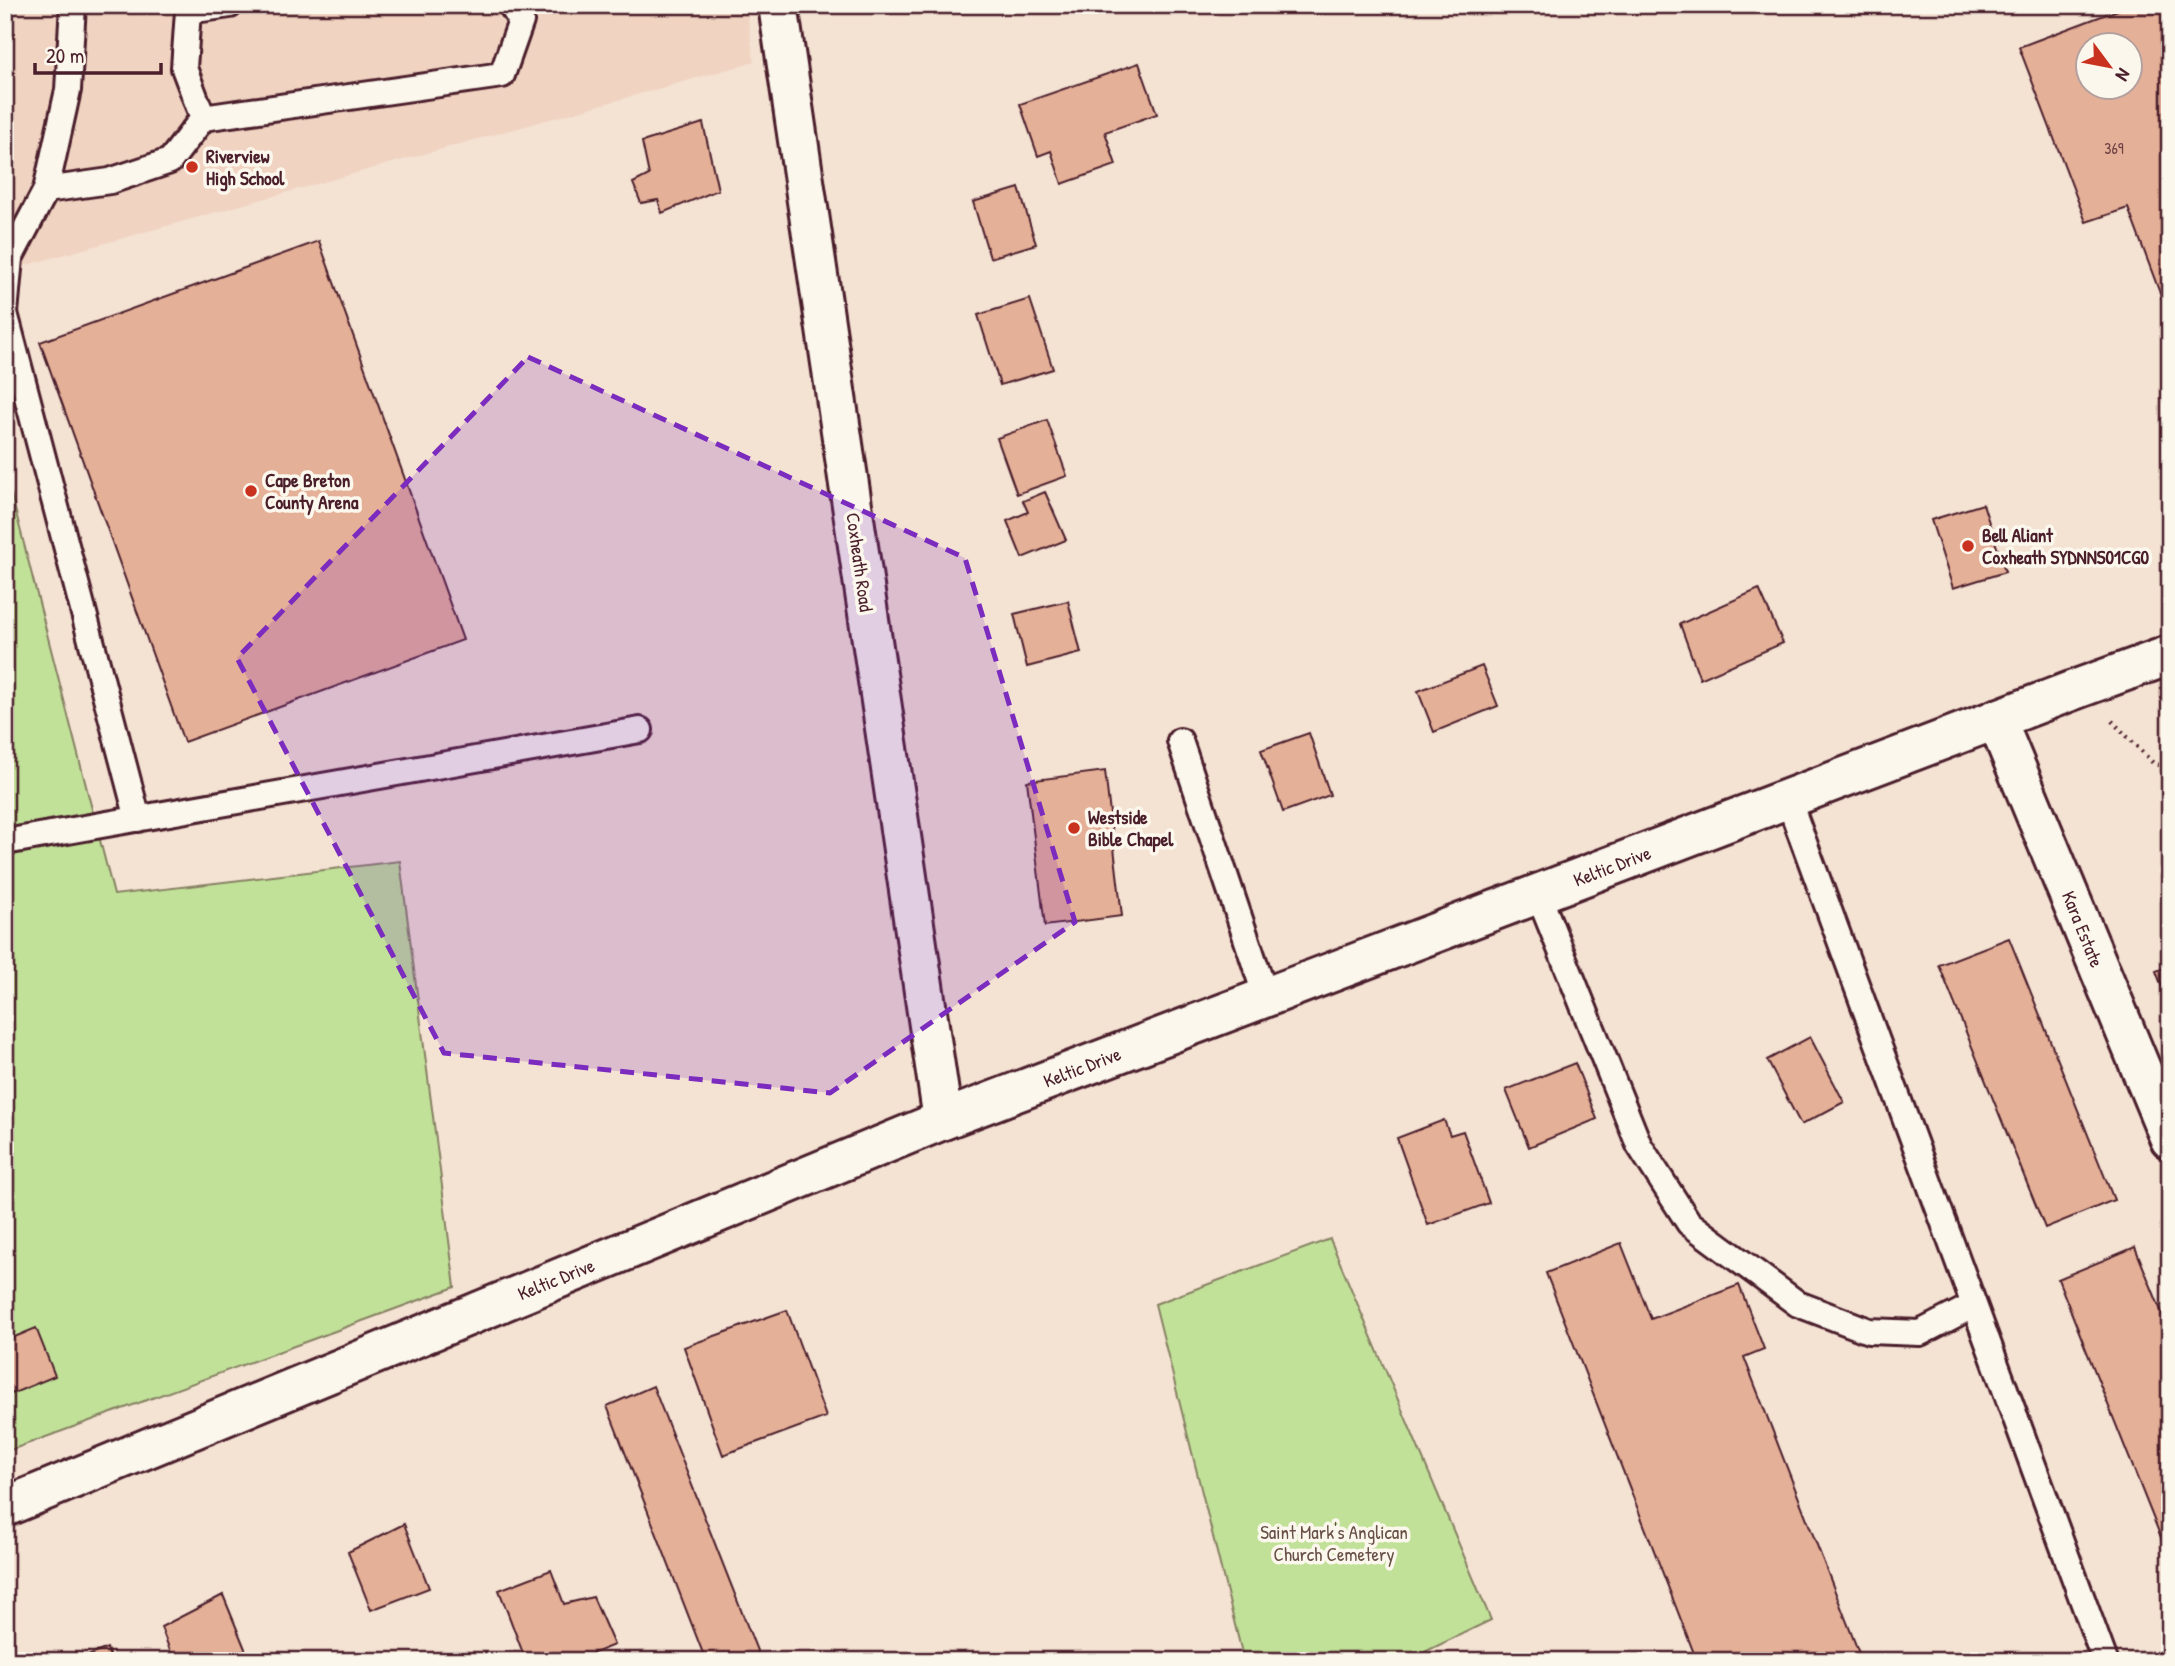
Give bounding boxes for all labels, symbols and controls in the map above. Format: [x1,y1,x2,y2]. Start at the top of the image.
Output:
scale bar [35,32,161,76]
north arrow [2074,32,2144,102]
text: 20 m [46,41,84,70]
text: N [2110,64,2137,86]
house number: 369 [2104,137,2124,159]
place label: Riverview High School [206,143,285,192]
marker: Riverview High School [184,159,200,175]
place label: Cape Breton County Arena [265,467,359,516]
marker: Cape Breton County Arena [243,483,259,499]
street label: Coxheath Road [840,511,880,614]
place label: Bell Aliant Coxheath SYDNNS01CG0 [1982,522,2149,570]
marker: Bell Aliant Coxheath SYDNNS01CG0 [1960,538,1976,554]
place label: Westside Bible Chapel [1088,804,1174,853]
marker: Westside Bible Chapel [1066,820,1082,836]
street label: Keltic Drive [1570,839,1655,893]
street label: Kara Estate [2056,887,2110,972]
street label: Keltic Drive [1040,1040,1125,1094]
street label: Keltic Drive [514,1252,599,1306]
park label: Saint Mark's Anglican Church Cemetery [1260,1519,1408,1567]

